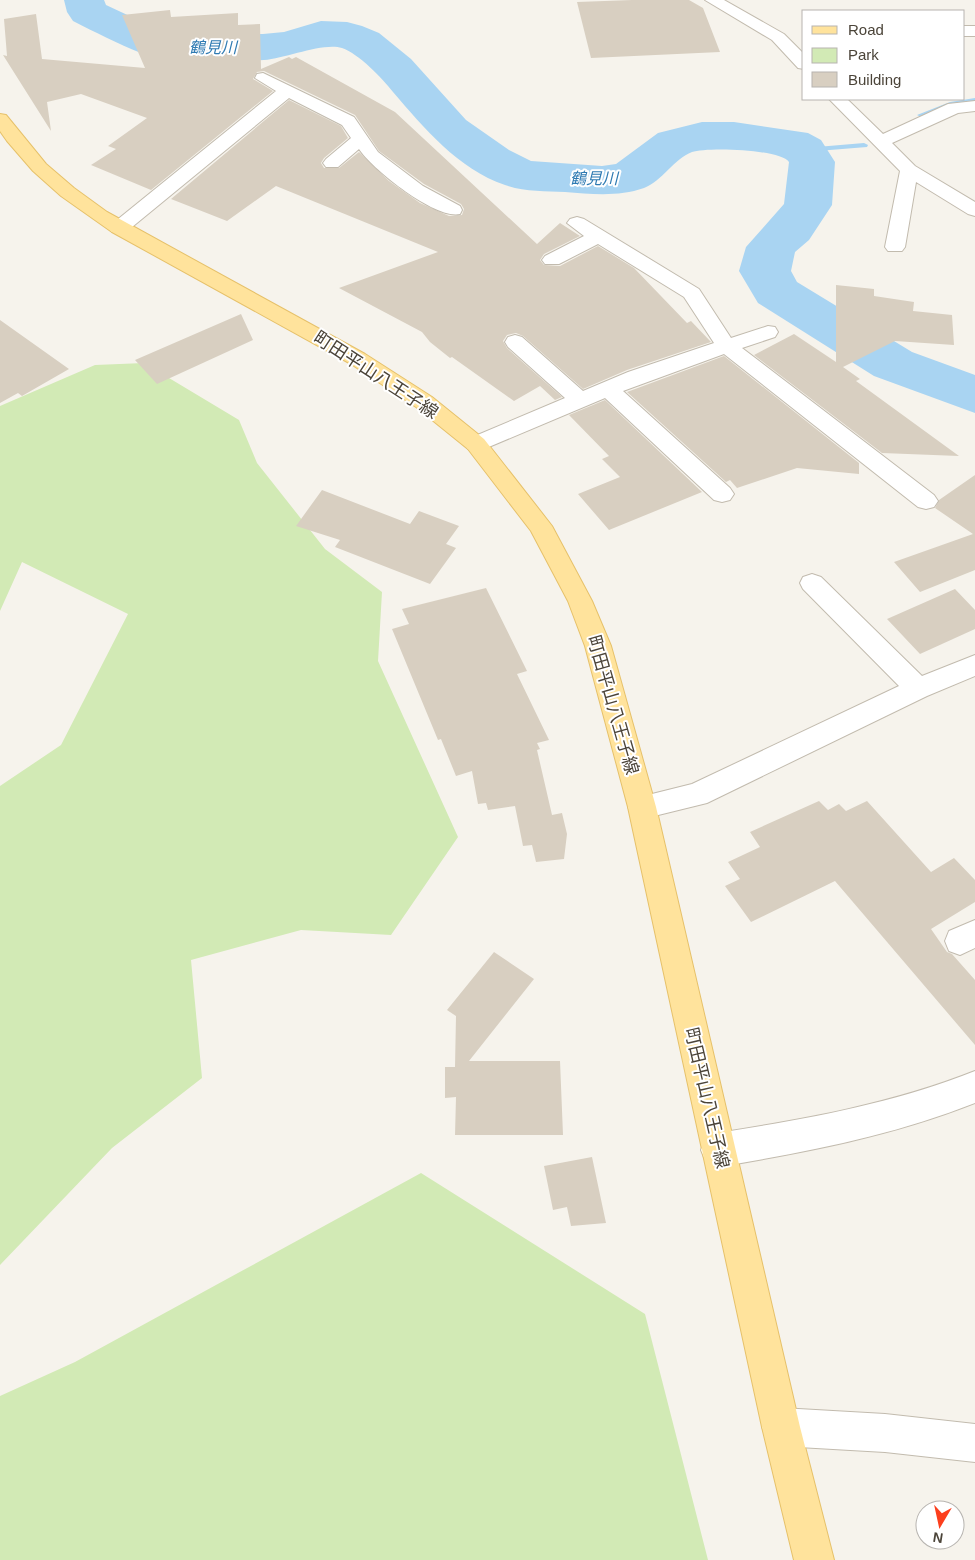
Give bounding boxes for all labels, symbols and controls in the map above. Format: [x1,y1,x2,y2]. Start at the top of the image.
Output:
legend [802,10,965,100]
text: Road [848,21,884,38]
water label: 鶴見川 [189,39,239,56]
text: Park [848,46,879,63]
text: Building [848,71,901,88]
water label: 鶴見川 [570,170,620,187]
street label: 町田平山八王子線 [310,327,442,423]
street label: 町田平山八王子線 [584,633,642,777]
street label: 町田平山八王子線 [681,1026,733,1170]
north arrow [915,1500,965,1550]
text: N [932,1529,944,1547]

